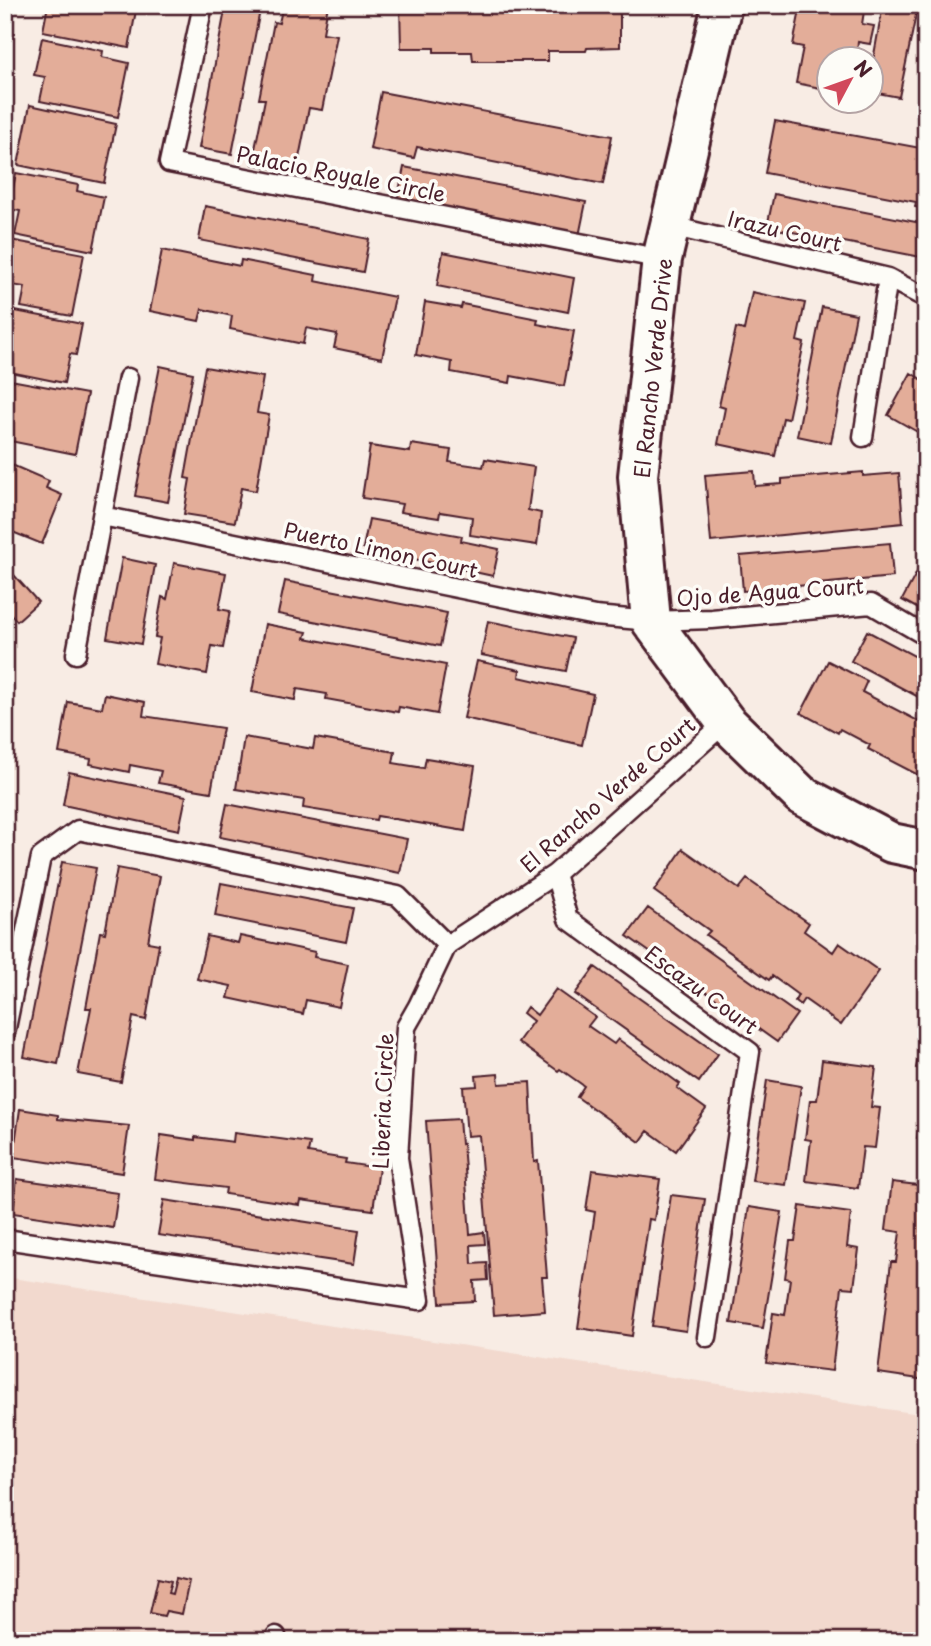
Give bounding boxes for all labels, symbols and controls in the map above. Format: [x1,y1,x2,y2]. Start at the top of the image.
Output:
north arrow [816,46,886,116]
text: N [848,53,879,83]
street label: Palacio Royale Circle [233,137,449,209]
street label: Irazu Court [725,201,845,259]
street label: El Rancho Verde Drive [625,257,679,479]
street label: Puerto Limon Court [281,513,481,585]
street label: Ojo de Agua Court [675,568,865,614]
street label: El Rancho Verde Court [512,709,702,879]
street label: Escazu Court [639,937,765,1041]
street label: Liberia Circle [364,1032,400,1170]

